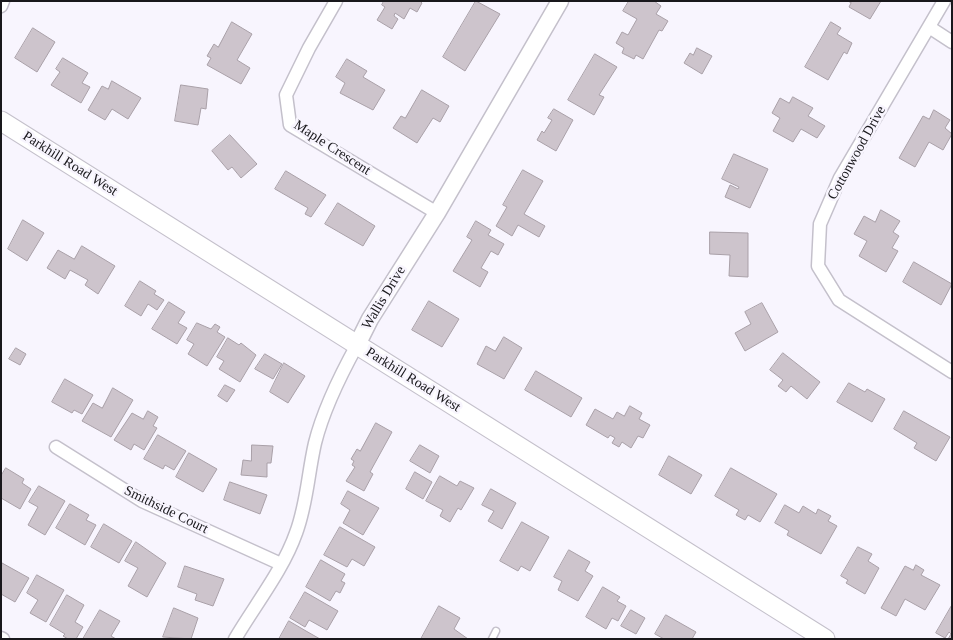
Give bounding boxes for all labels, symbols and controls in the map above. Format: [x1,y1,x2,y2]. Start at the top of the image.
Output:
street label: Cottonwood Drive [824,103,890,203]
street label: Maple Crescent [290,117,374,179]
street label: Parkhill Road West [20,128,120,200]
street label: Wallis Drive [359,263,409,333]
street label: Parkhill Road West [363,344,463,416]
street label: Smithside Court [121,482,211,538]

